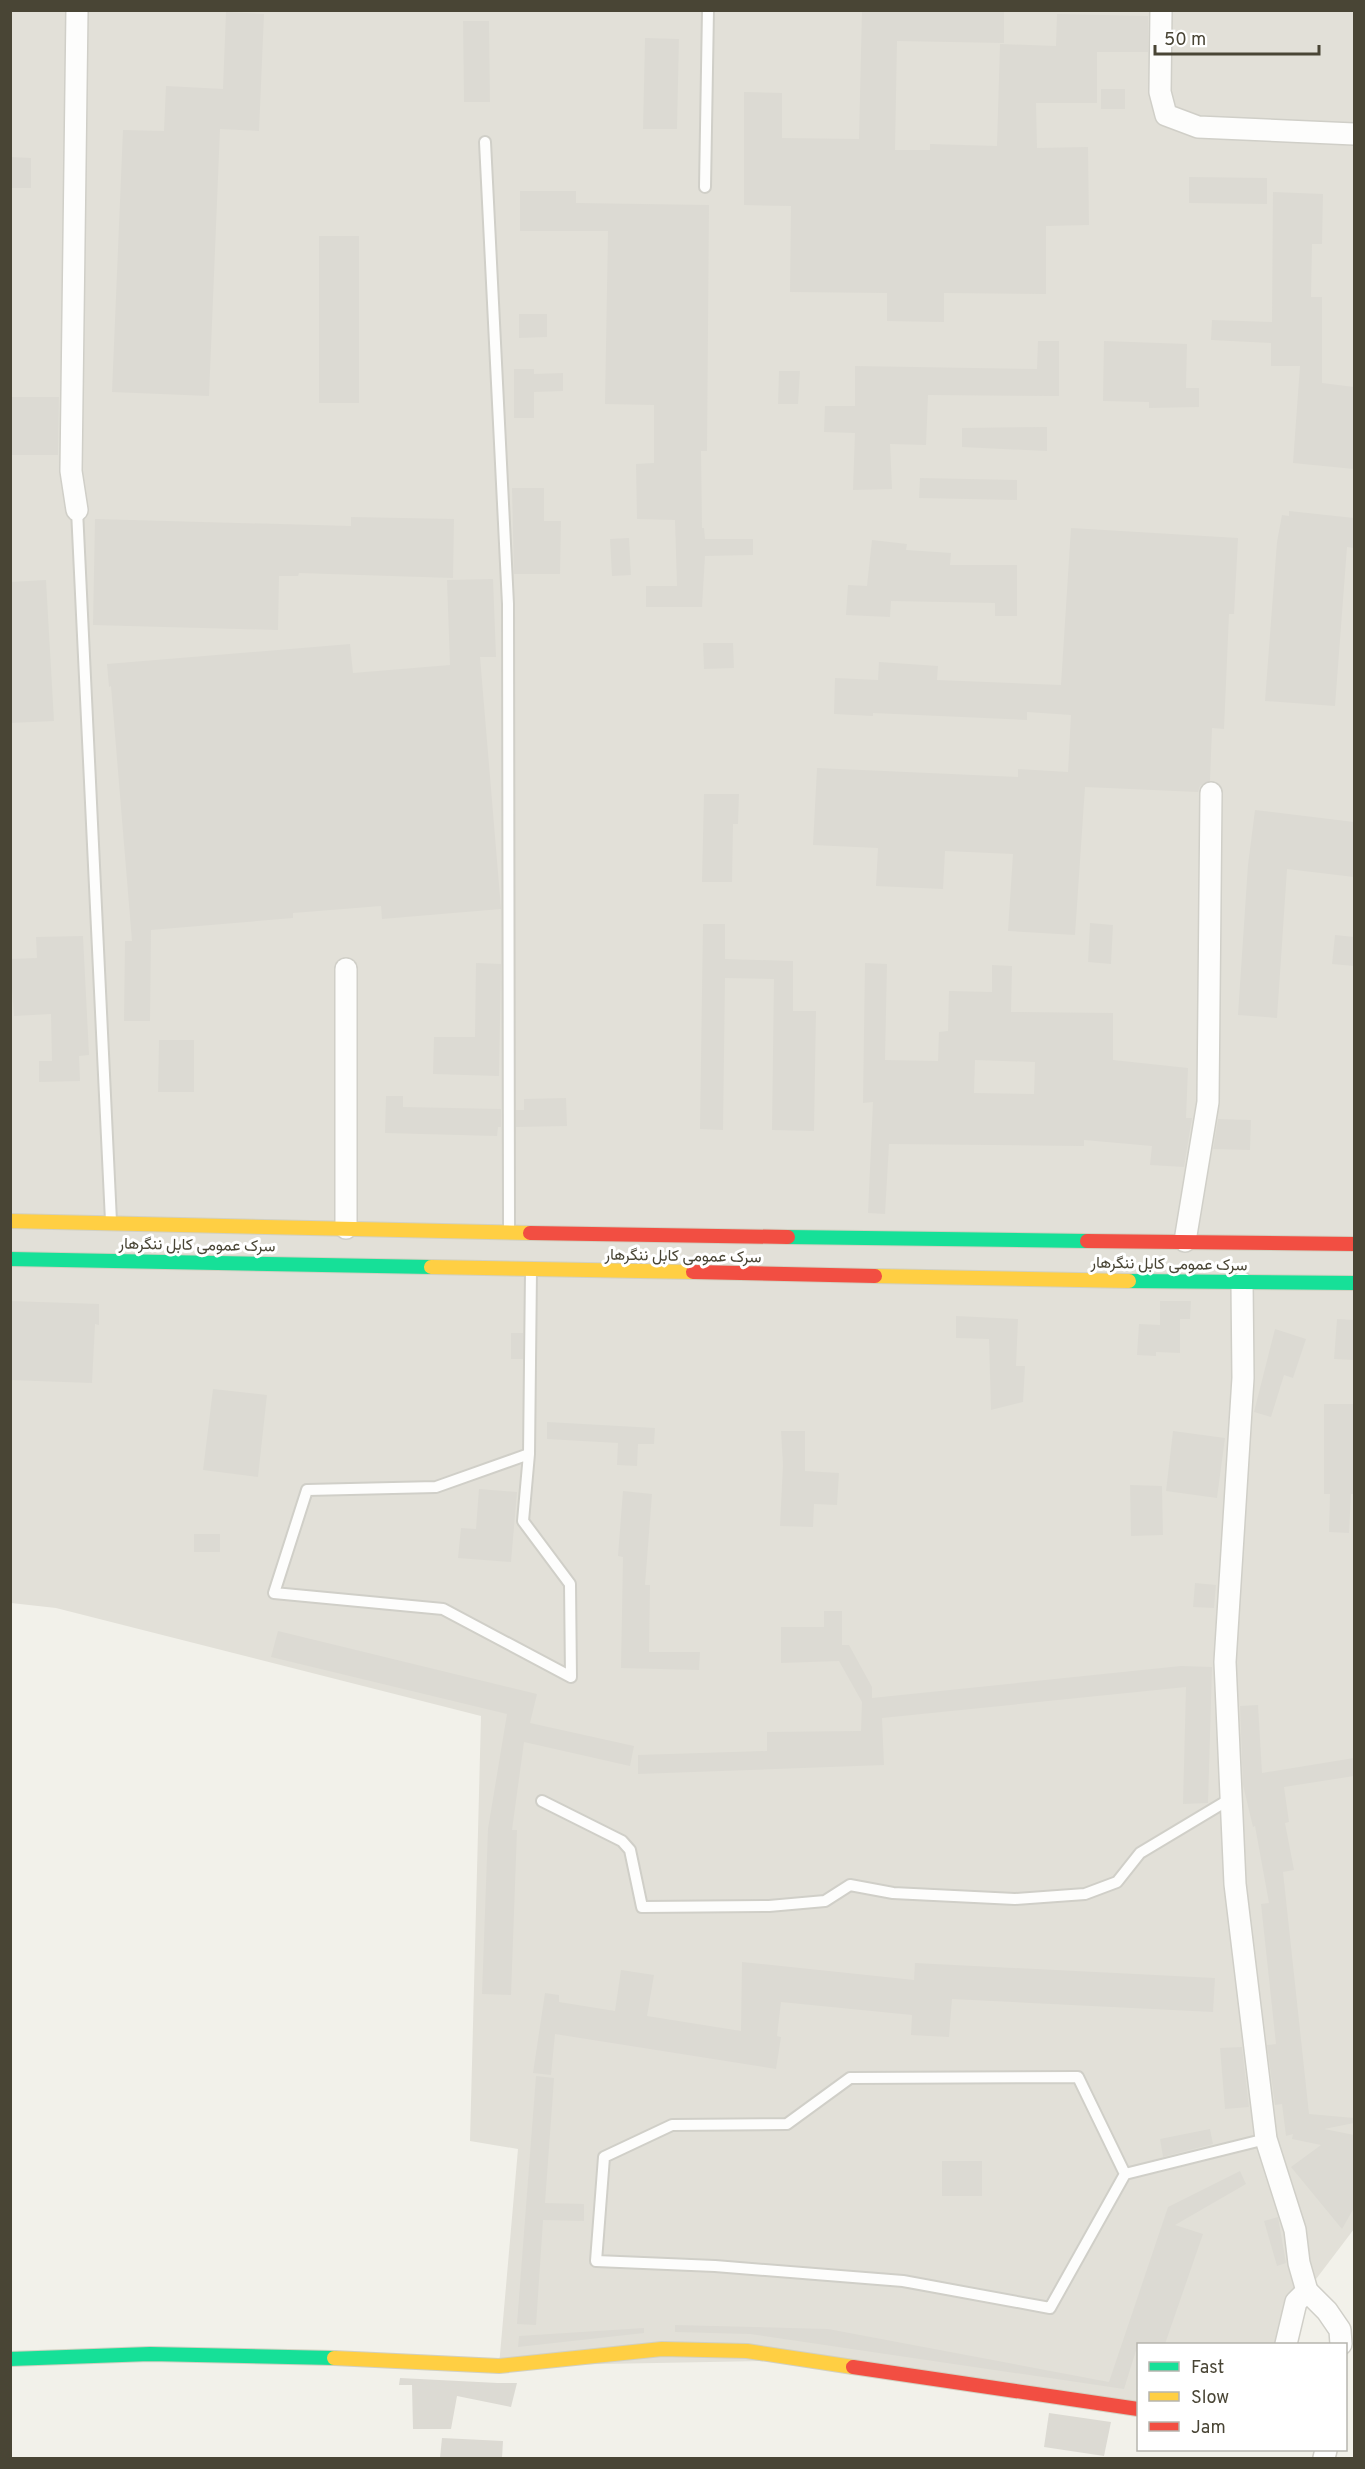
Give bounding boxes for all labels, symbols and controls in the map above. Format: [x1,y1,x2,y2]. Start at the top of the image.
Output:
scale bar [1155,18,1318,56]
text: 50 m [1164,29,1206,52]
street label: سرک عمومی کابل ننگرهار [117,1235,276,1257]
street label: سرک عمومی کابل ننگرهار [603,1246,762,1268]
street label: سرک عمومی کابل ننگرهار [1089,1254,1248,1276]
legend [1137,2343,1347,2451]
text: Fast [1191,2357,1224,2380]
text: Slow [1191,2387,1229,2410]
text: Jam [1191,2417,1226,2440]

